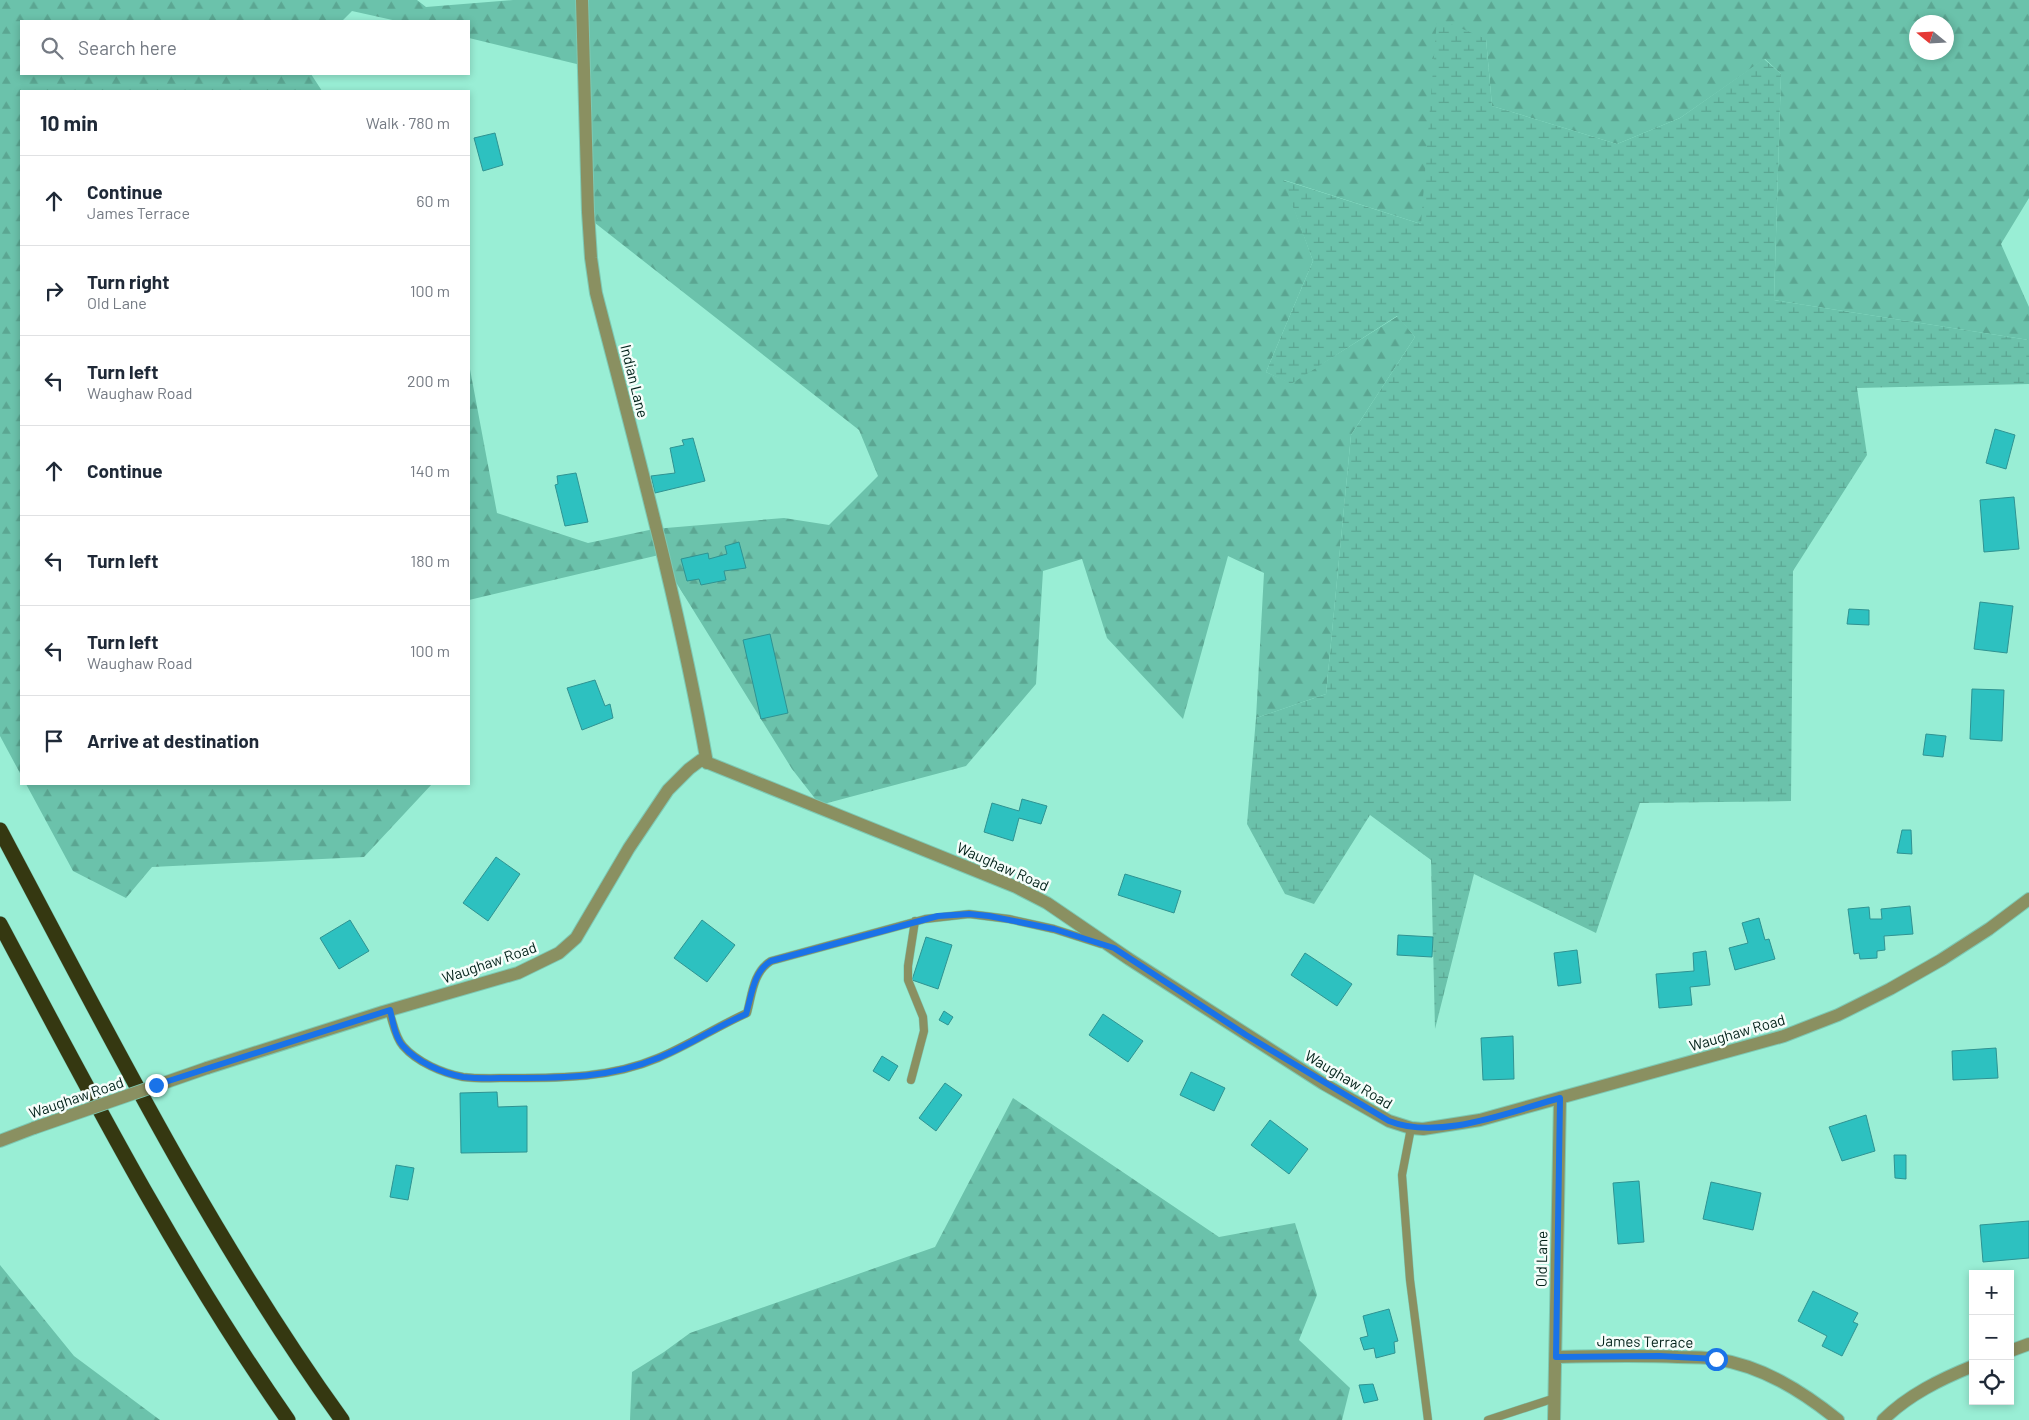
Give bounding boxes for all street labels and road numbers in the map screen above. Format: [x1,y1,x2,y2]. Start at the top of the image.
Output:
street label: Indian Lane [617,343,653,419]
street label: Waughaw Road [954,838,1052,894]
street label: Waughaw Road [439,937,539,987]
street label: Waughaw Road [1687,1010,1787,1054]
street label: Waughaw Road [1302,1046,1396,1112]
street label: Waughaw Road [26,1072,126,1122]
street label: Old Lane [1532,1231,1550,1287]
street label: James Terrace [1597,1331,1693,1351]

